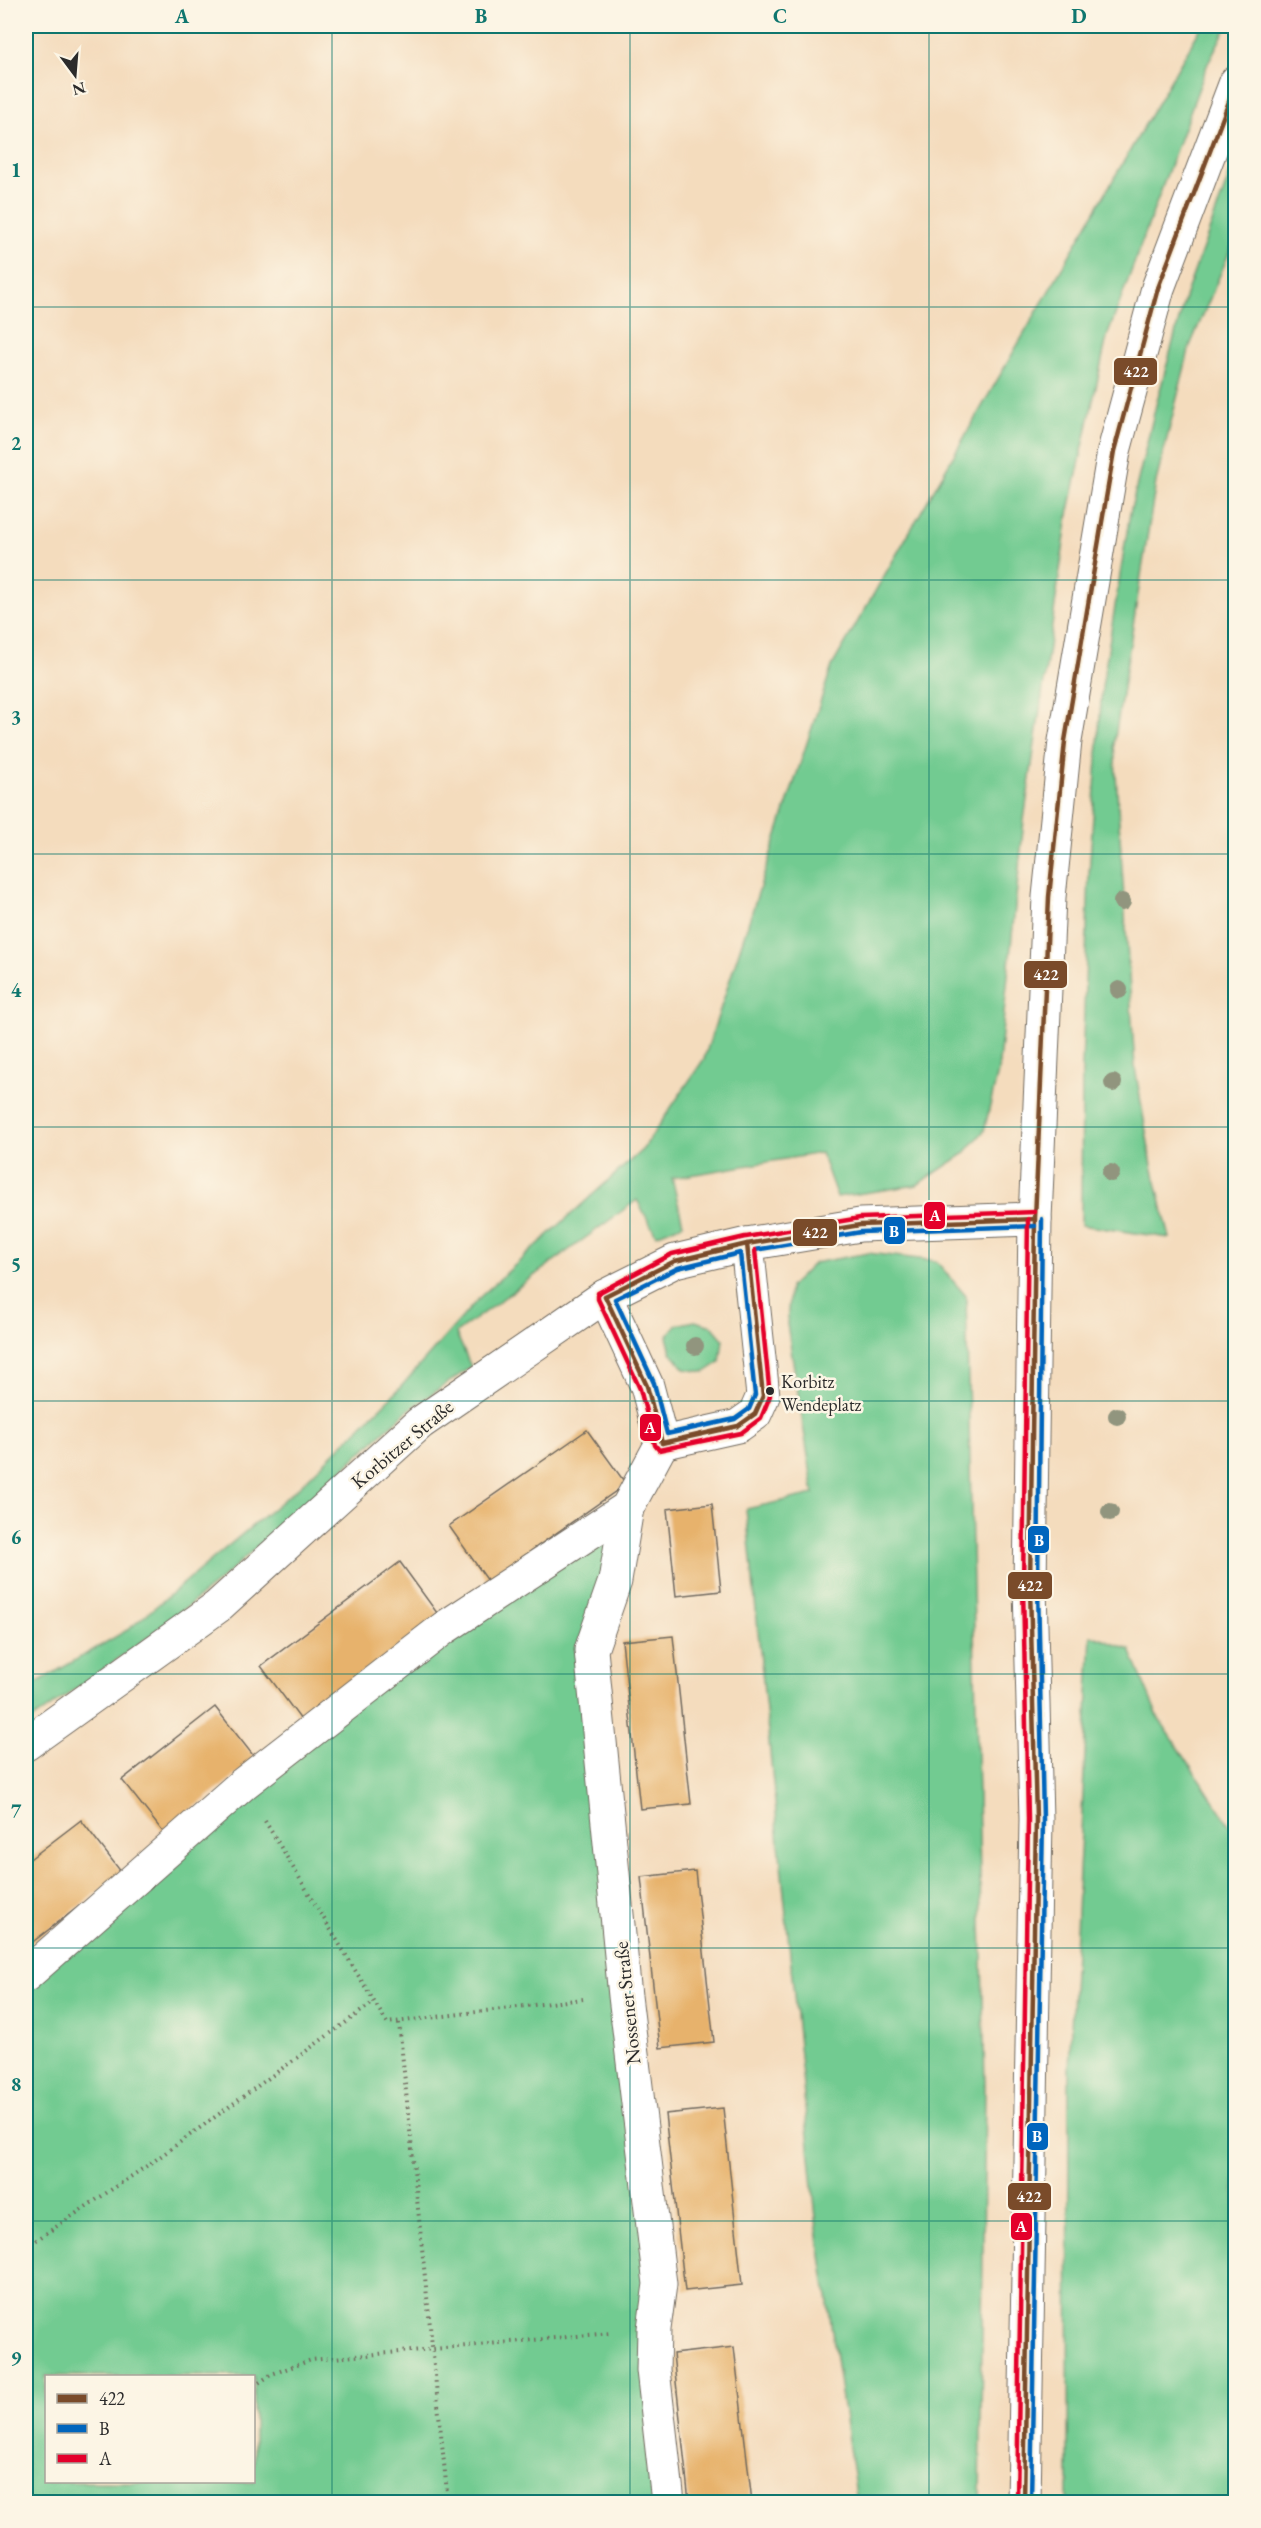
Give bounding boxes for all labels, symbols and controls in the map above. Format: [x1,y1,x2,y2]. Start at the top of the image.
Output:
text: A [174,3,190,29]
text: B [475,3,487,29]
text: C [773,3,787,29]
text: D [1071,3,1087,29]
north arrow [45,45,105,105]
text: N [70,77,88,101]
text: 1 [11,157,21,183]
line badge: 422 [1113,357,1158,386]
text: 422 [1123,361,1149,382]
text: 2 [11,430,22,456]
text: 3 [11,704,21,730]
line badge: 422 [1023,960,1068,989]
text: 422 [1033,964,1059,985]
text: 4 [11,977,22,1003]
line badge: A [923,1201,946,1230]
text: A [928,1205,941,1226]
line badge: B [883,1216,906,1245]
line badge: 422 [792,1218,838,1247]
text: B [889,1221,899,1242]
text: 422 [802,1222,828,1243]
text: 5 [11,1251,21,1277]
place label: Korbitz Wendeplatz [781,1370,862,1416]
marker: Korbitz Wendeplatz [764,1385,776,1397]
street label: Korbitzer Straße [345,1393,459,1494]
line badge: A [639,1413,662,1442]
text: A [643,1417,656,1438]
text: 6 [11,1524,22,1550]
line badge: B [1027,1525,1050,1554]
text: B [1034,1530,1044,1551]
line badge: 422 [1007,1571,1053,1600]
text: 422 [1017,1575,1043,1596]
text: 7 [11,1798,22,1824]
street label: Nossener Straße [608,1940,646,2066]
text: 8 [11,2071,21,2097]
line badge: B [1026,2122,1049,2151]
text: B [1032,2126,1042,2147]
line badge: 422 [1007,2182,1052,2211]
text: 422 [1016,2186,1042,2207]
line badge: A [1010,2212,1033,2241]
text: A [1014,2216,1027,2237]
text: 9 [11,2345,22,2371]
legend [45,2375,255,2483]
text: 422 [99,2387,125,2410]
text: B [99,2417,110,2440]
text: A [98,2447,112,2470]

